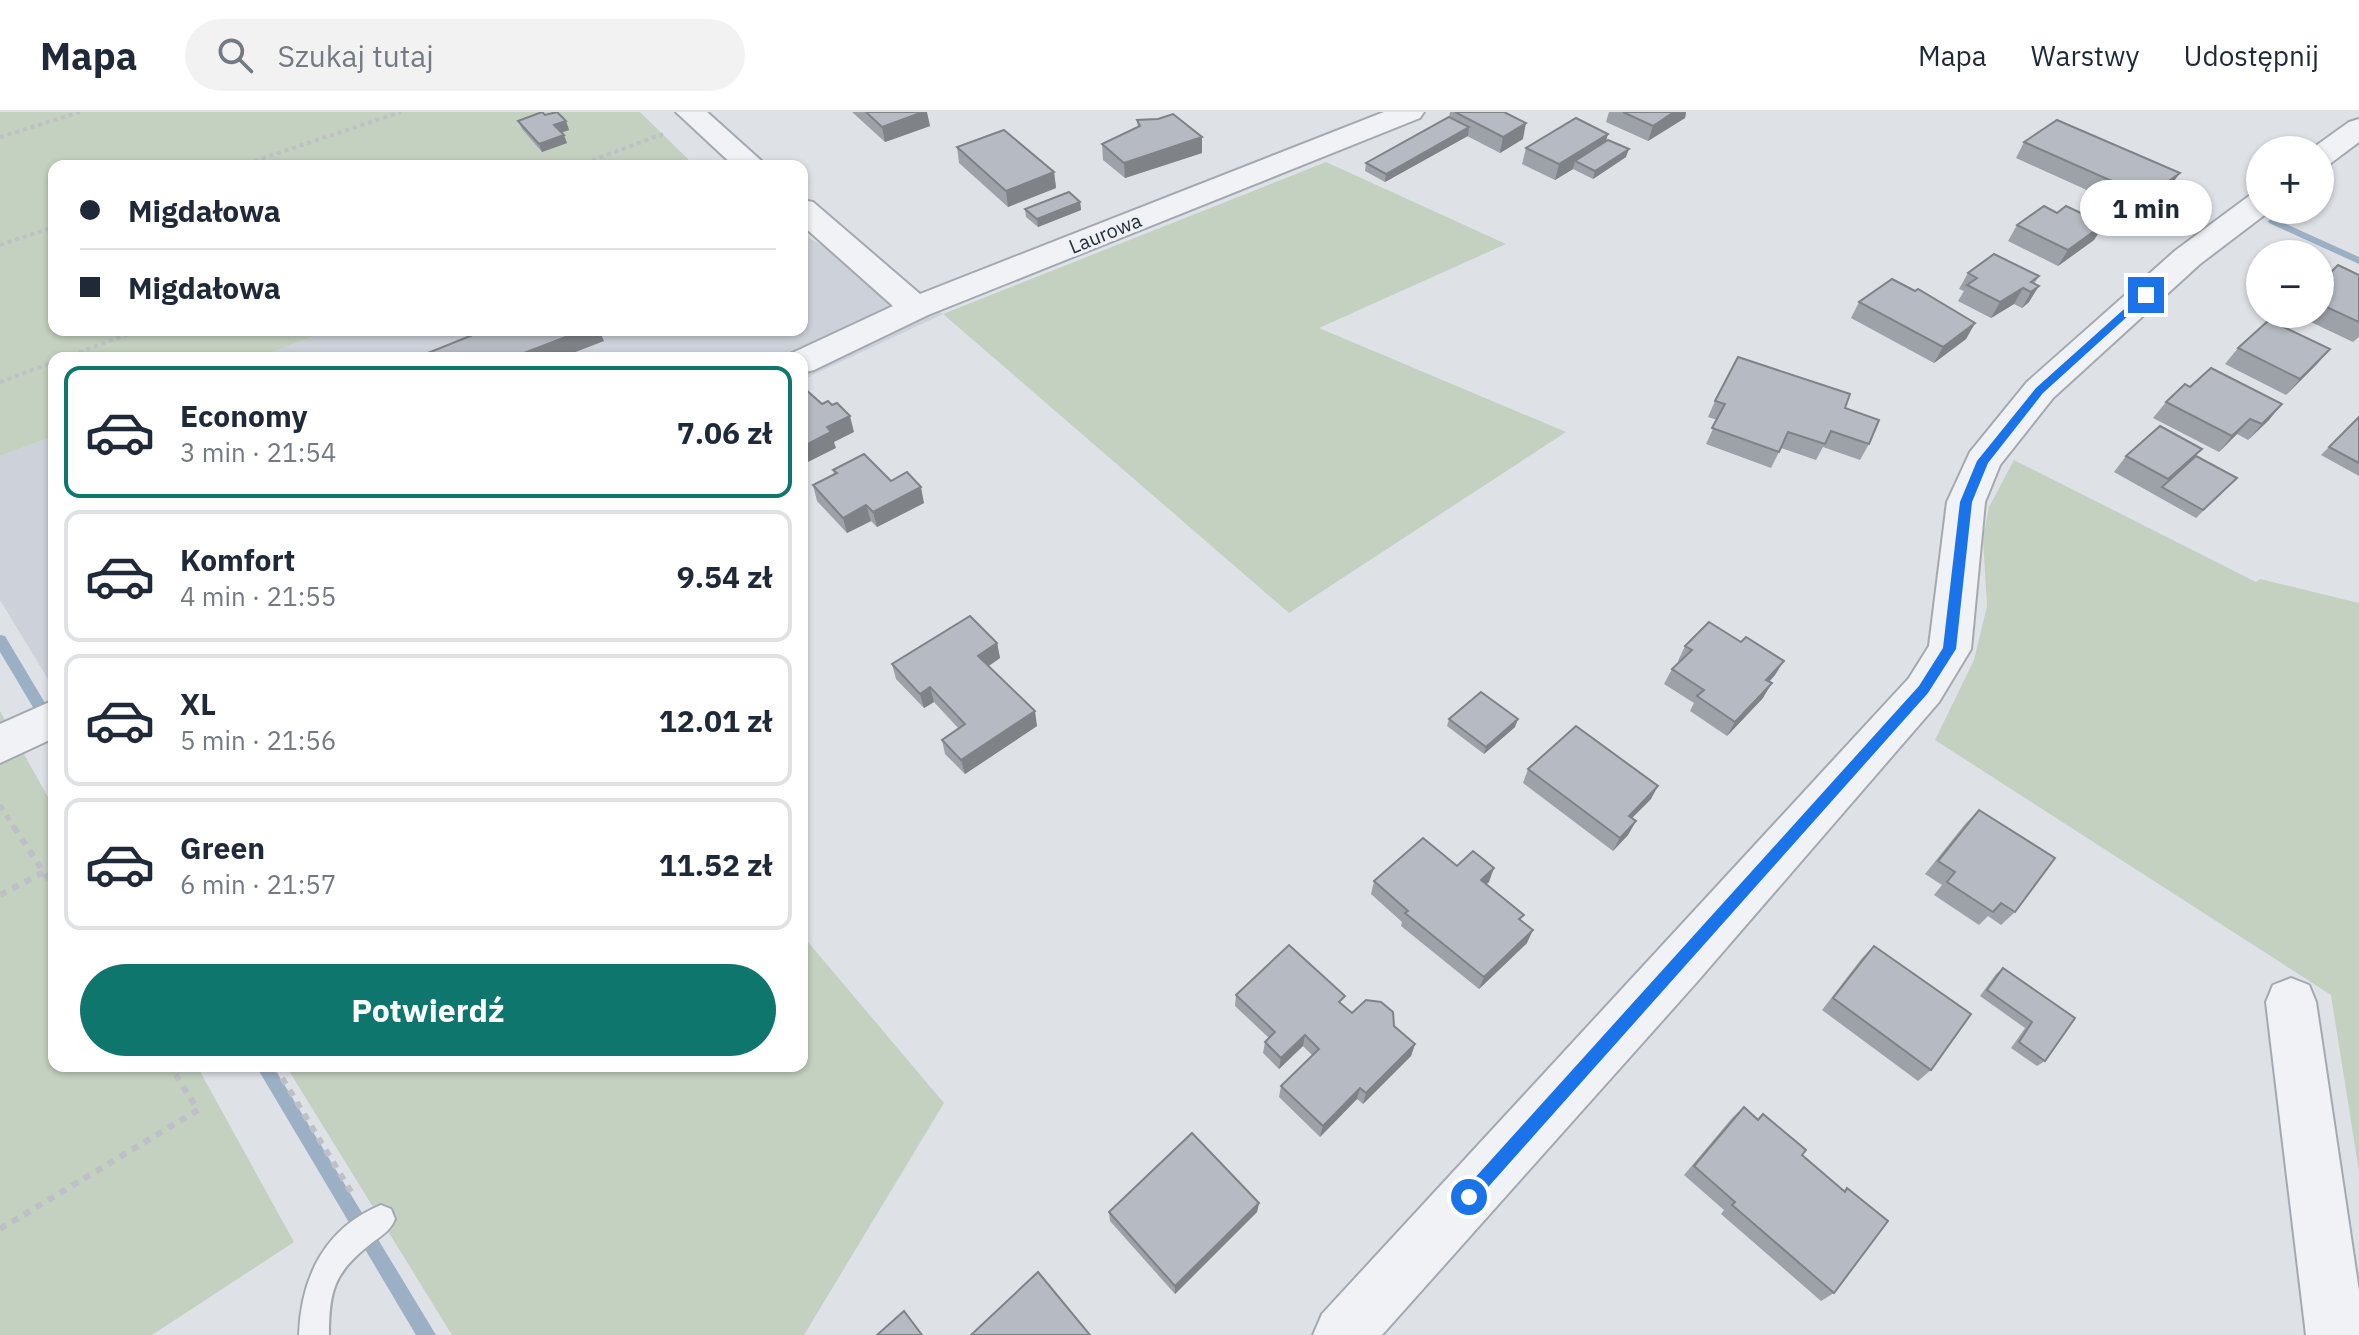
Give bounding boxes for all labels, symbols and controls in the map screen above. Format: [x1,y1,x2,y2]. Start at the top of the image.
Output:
search box [185,19,745,91]
text: Mapa [40,31,137,80]
icon: search [213,33,257,77]
text: Szukaj tutaj [277,36,434,75]
text: Mapa [1918,37,1987,74]
text: Warstwy [2031,37,2139,74]
text: Udostępnij [2183,37,2319,74]
map controls [2246,136,2334,328]
button: + [2246,136,2334,224]
callout: 1 min [2080,179,2212,235]
text: Migdałowa [128,191,281,230]
text: 1 min [2112,191,2180,225]
street label: Laurowa [1065,206,1146,260]
button: − [2246,240,2334,328]
text: Migdałowa [128,268,281,307]
route end [2128,277,2164,313]
icon: car [84,396,156,468]
text: Economy [180,396,308,435]
text: 7.06 zł [677,413,772,452]
text: 3 min · 21:54 [180,435,336,469]
icon: car [84,540,156,612]
text: Komfort [180,540,295,579]
text: 9.54 zł [677,557,772,596]
text: 4 min · 21:55 [180,579,336,613]
icon: car [84,684,156,756]
text: XL [180,684,216,723]
text: 12.01 zł [659,701,772,740]
text: 5 min · 21:56 [180,723,336,757]
icon: car [84,828,156,900]
text: Green [180,828,265,867]
text: 11.52 zł [659,845,772,884]
text: 6 min · 21:57 [180,867,336,901]
button: Potwierdź [80,964,776,1056]
route start [1451,1179,1487,1215]

